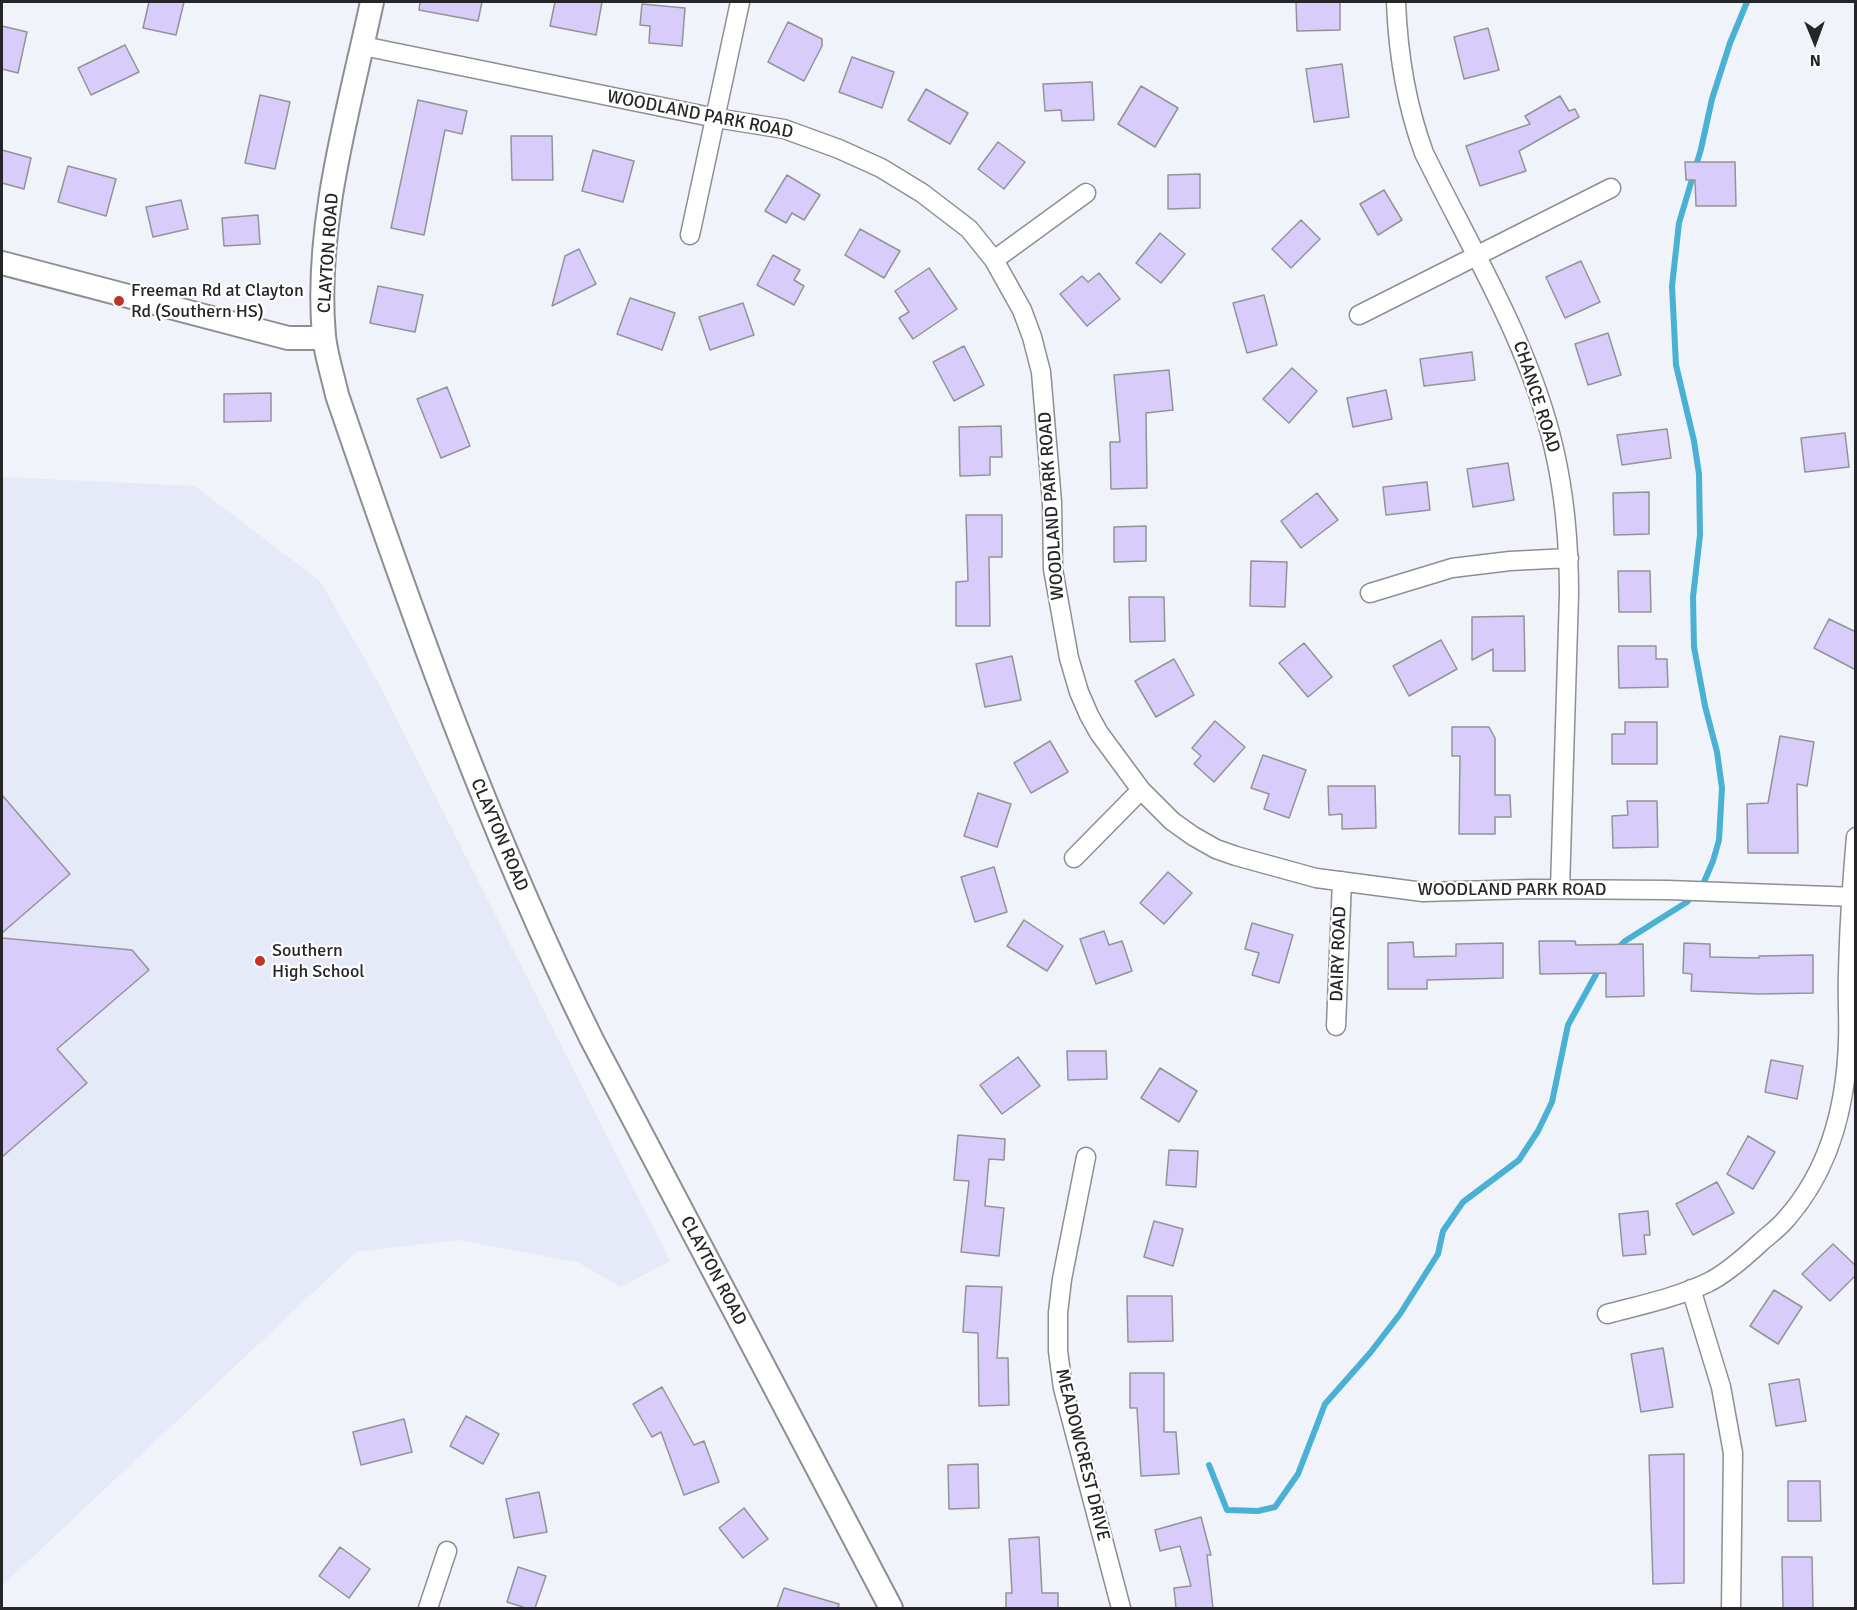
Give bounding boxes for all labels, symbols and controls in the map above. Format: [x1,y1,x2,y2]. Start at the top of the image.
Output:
north arrow [1785,12,1845,72]
text: N [1810,50,1821,70]
street label: WOODLAND PARK ROAD [605,86,795,144]
street label: CLAYTON ROAD [314,192,344,314]
place label: Freeman Rd at Clayton Rd (Southern HS) [131,280,304,322]
marker: Freeman Rd at Clayton Rd (Southern HS) [112,294,126,308]
street label: CHANCE ROAD [1508,338,1564,456]
street label: WOODLAND PARK ROAD [1035,411,1069,601]
street label: CLAYTON ROAD [466,775,532,895]
street label: WOODLAND PARK ROAD [1417,879,1607,901]
street label: DAIRY ROAD [1327,906,1351,1002]
place label: Southern High School [272,940,365,982]
marker: Southern High School [253,954,267,968]
street label: CLAYTON ROAD [675,1213,751,1329]
street label: MEADOWCREST DRIVE [1050,1367,1114,1543]

